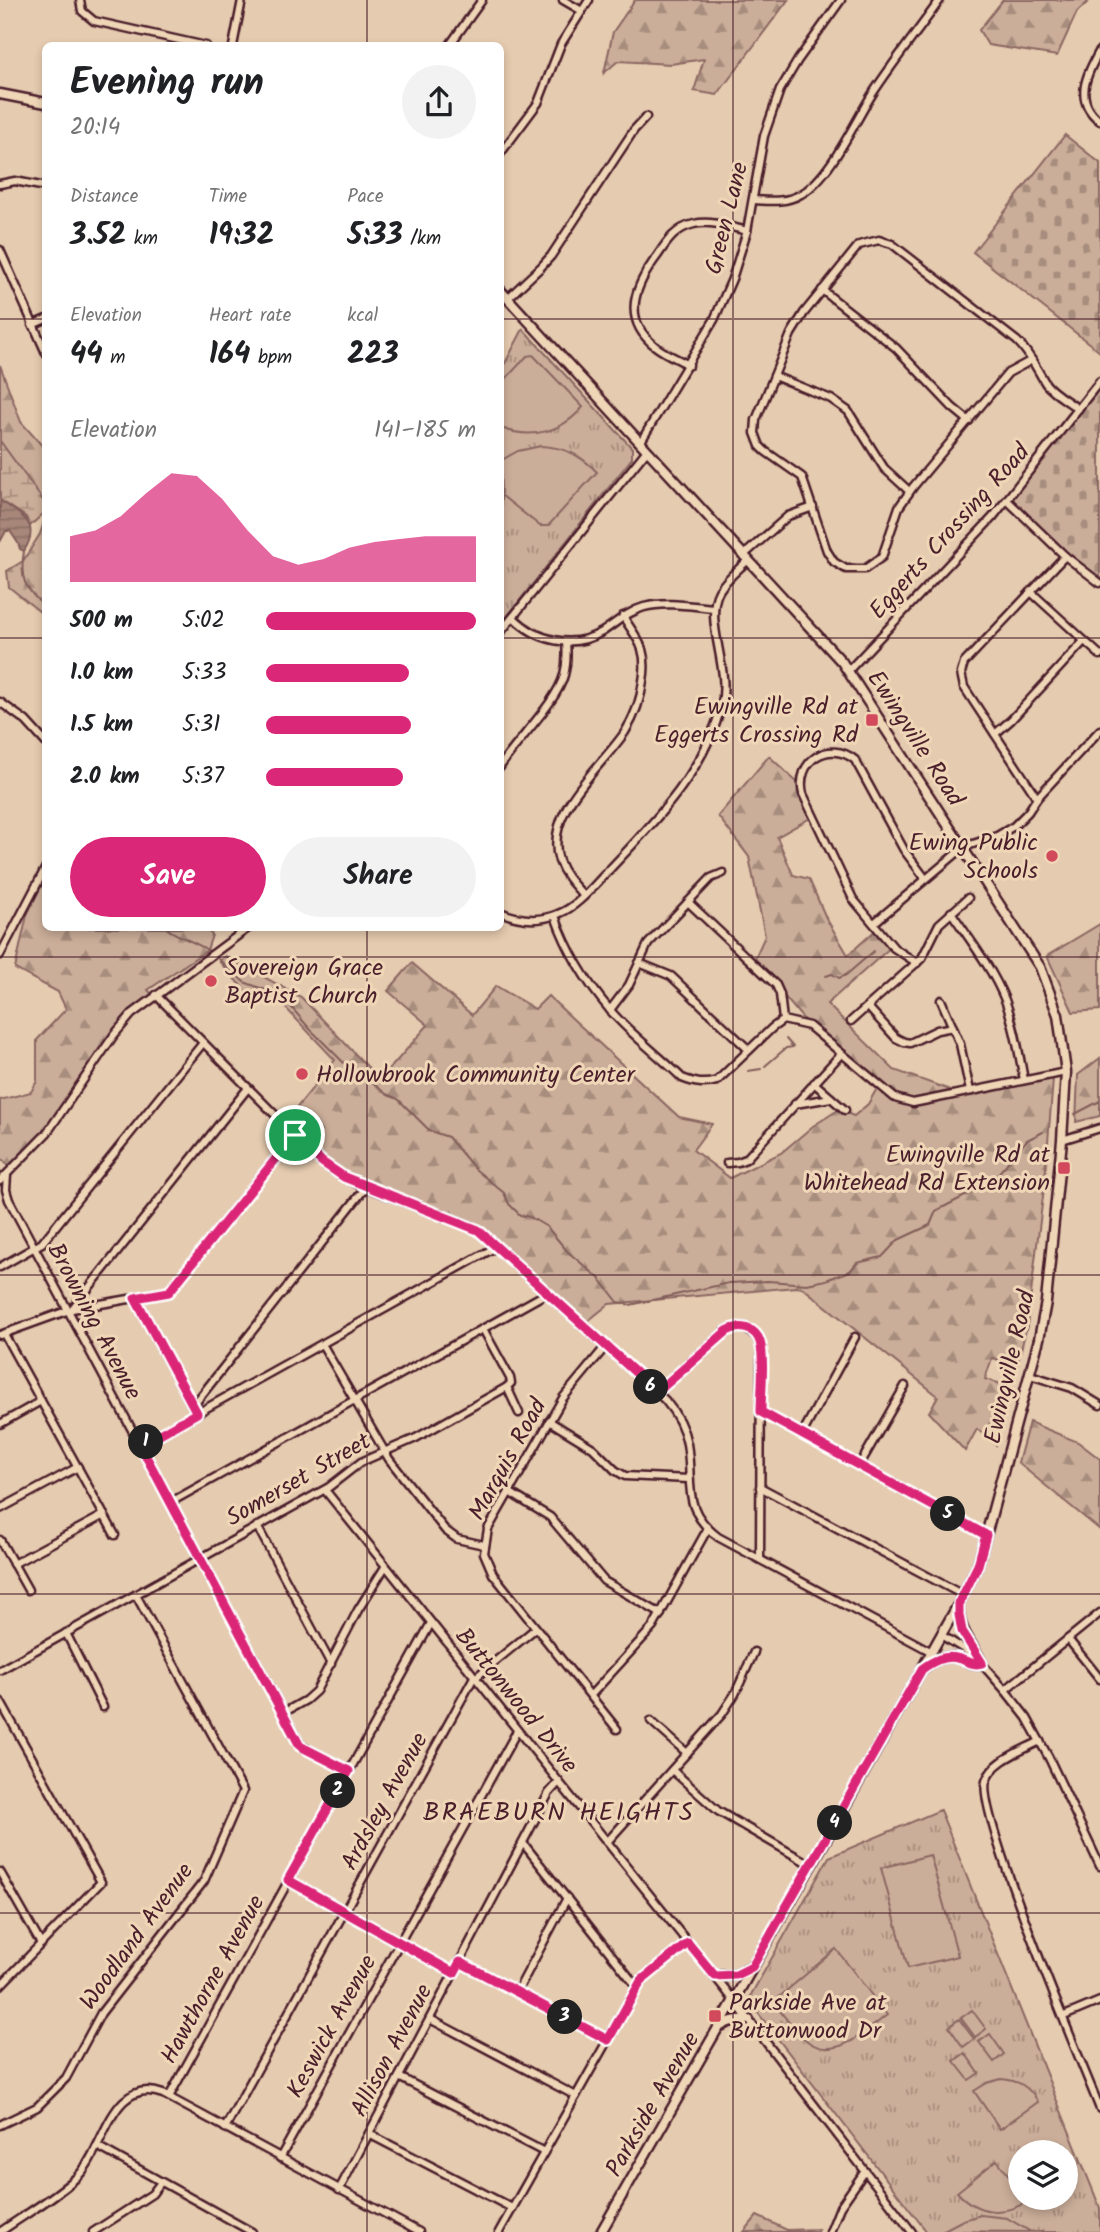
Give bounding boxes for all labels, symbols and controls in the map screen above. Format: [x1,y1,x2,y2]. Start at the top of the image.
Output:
text: Evening run [70,54,264,114]
button: share [402,65,476,139]
text: 20:14 [70,110,120,146]
street label: Green Lane [695,158,760,279]
text: Distance [70,182,138,212]
text: Time [209,182,247,212]
text: Pace [347,182,384,212]
text: 3.52 [70,212,126,260]
text: 19:32 [209,212,274,260]
text: 5:33 [347,212,403,260]
text: km [126,224,158,254]
text: /km [403,224,441,254]
text: Elevation [70,301,142,331]
text: Heart rate [209,301,291,331]
text: kcal [347,301,378,331]
text: 44 [70,331,103,379]
text: 164 [209,331,250,379]
text: 223 [347,331,399,379]
text: m [103,343,125,373]
text: bpm [250,343,292,373]
text: Elevation [70,413,157,449]
text: 141–185 m [374,413,476,449]
street label: Eggerts Crossing Road [860,434,1041,629]
text: 500 m [70,603,133,639]
text: 5:02 [182,603,225,639]
text: 1.0 km [70,655,133,691]
text: 5:33 [182,655,226,691]
street label: Ewingville Road [856,663,974,816]
place label: Ewingville Rd at Eggerts Crossing Rd [654,688,859,755]
text: 1.5 km [70,707,133,743]
text: 5:31 [182,707,220,743]
marker: Ewingville Rd at Eggerts Crossing Rd [864,712,880,728]
text: 2.0 km [70,759,140,795]
text: 5:37 [182,759,224,795]
place label: Ewing Public Schools [909,824,1038,891]
button: Save [70,837,266,917]
button: Share [280,837,476,917]
marker: Ewing Public Schools [1044,848,1060,864]
place label: Sovereign Grace Baptist Church [225,949,383,1016]
marker: Sovereign Grace Baptist Church [203,973,219,989]
place label: Hollowbrook Community Center [316,1056,637,1095]
marker: Hollowbrook Community Center [294,1066,310,1082]
pin [265,1105,325,1165]
icon: arrive [276,1116,314,1154]
place label: Ewingville Rd at Whitehead Rd Extension [804,1136,1051,1203]
marker: Ewingville Rd at Whitehead Rd Extension [1056,1160,1072,1176]
street label: Browning Avenue [36,1236,152,1408]
street label: Ewingville Road [974,1286,1047,1448]
pin: 6 [634,1370,668,1404]
text: 6 [645,1371,656,1401]
street label: Marquis Road [459,1390,559,1528]
street label: Somerset Street [219,1422,379,1538]
pin: 1 [128,1424,164,1460]
text: 1 [143,1426,148,1456]
pin: 5 [930,1496,965,1532]
text: 5 [943,1498,952,1528]
street label: Buttonwood Drive [444,1619,587,1783]
street label: Ardsley Avenue [331,1725,440,1878]
pin: 2 [320,1774,356,1809]
text: 2 [332,1775,343,1805]
district label: BRAEBURN HEIGHTS [423,1792,695,1834]
pin: 4 [818,1806,852,1840]
text: 4 [829,1807,840,1837]
street label: Woodland Avenue [70,1855,204,2019]
street label: Hawthorne Avenue [151,1888,276,2072]
street label: Keswick Avenue [277,1947,388,2106]
street label: Allison Avenue [341,1977,444,2124]
place label: Parkside Ave at Buttonwood Dr [729,1984,887,2051]
pin: 3 [548,2000,582,2035]
text: 3 [559,2001,570,2031]
marker: Parkside Ave at Buttonwood Dr [707,2008,723,2024]
street label: Parkside Avenue [596,2024,711,2185]
map controls [1008,2140,1078,2210]
button: layers [1008,2140,1078,2210]

